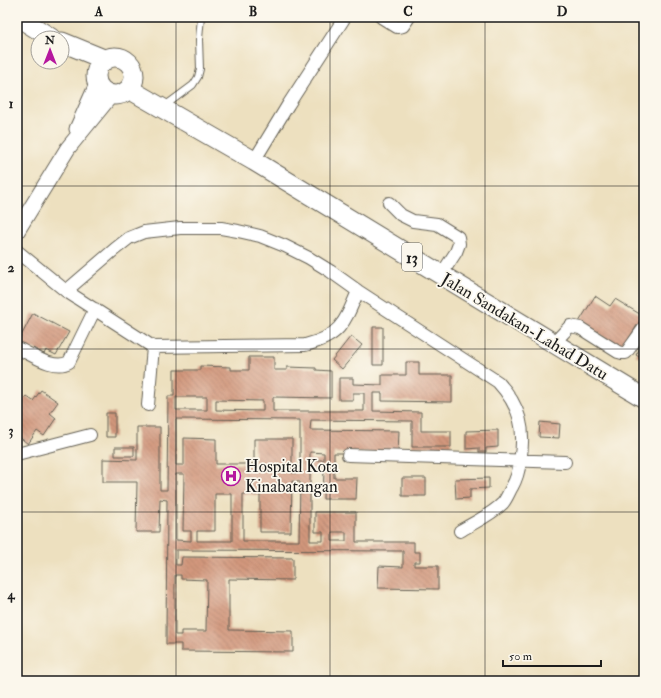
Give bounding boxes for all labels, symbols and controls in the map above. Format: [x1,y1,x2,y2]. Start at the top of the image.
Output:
text: A [94,4,104,20]
text: B [249,4,257,20]
text: C [403,4,413,20]
text: D [557,4,568,20]
north arrow [30,30,70,70]
text: N [44,34,56,47]
text: 1 [9,96,14,112]
road number: 13 [402,243,422,271]
text: 2 [8,260,15,276]
street label: Jalan Sandakan-Lahad Datu [436,268,612,386]
text: 3 [9,423,14,439]
place label: Hospital Kota Kinabatangan [245,456,339,497]
hospital icon: Hospital Kota Kinabatangan [220,465,242,487]
text: 4 [6,587,15,603]
scale bar [503,642,601,668]
text: 50 m [509,649,533,664]

